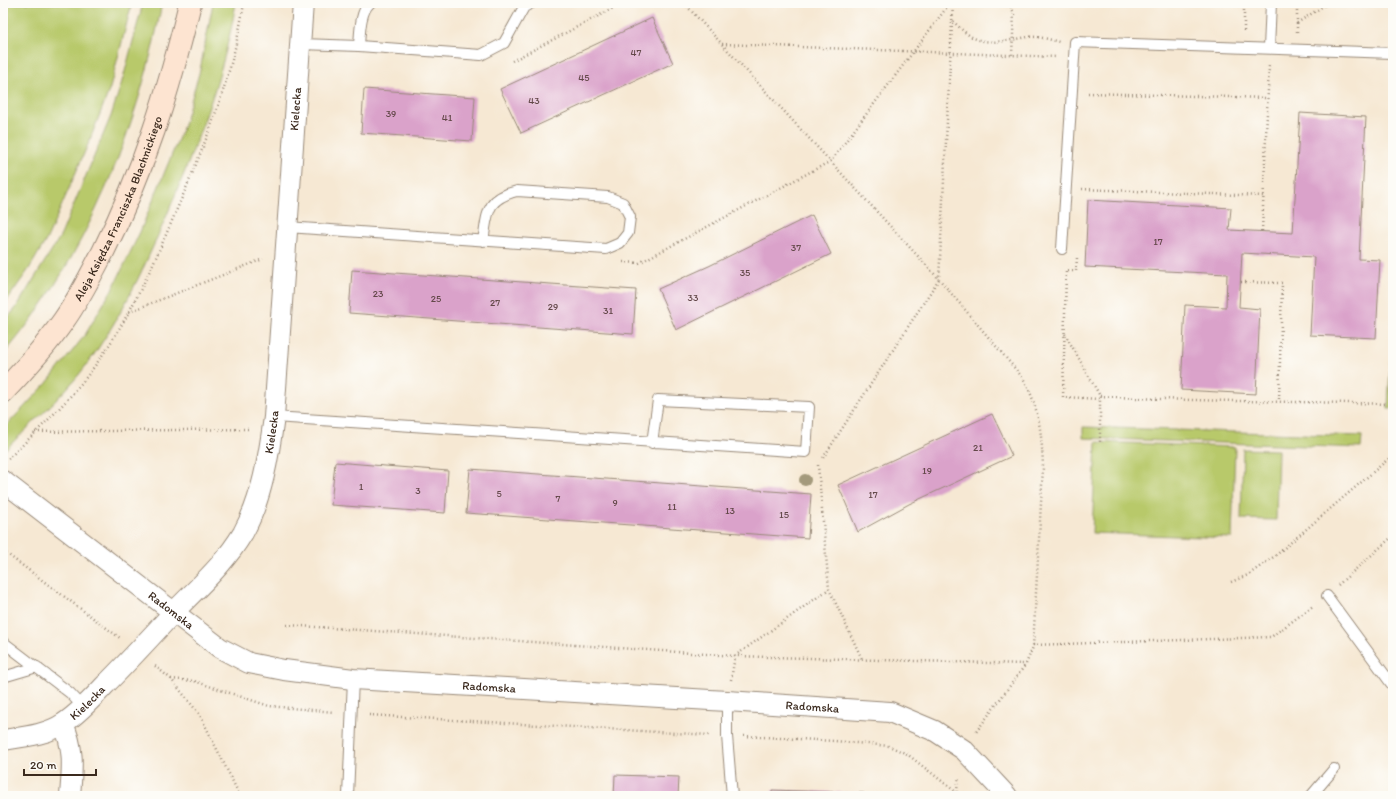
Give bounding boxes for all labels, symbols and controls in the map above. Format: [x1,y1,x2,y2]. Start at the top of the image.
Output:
house number: 47 [631,46,642,59]
house number: 45 [578,71,590,84]
street label: Kielecka [287,86,304,131]
house number: 43 [528,94,540,107]
house number: 39 [386,107,396,120]
house number: 41 [442,111,453,124]
street label: Aleja Księdza Franciszka Blachnickiego [71,114,165,303]
house number: 17 [1153,235,1163,248]
house number: 37 [791,241,801,254]
house number: 35 [740,266,750,279]
house number: 23 [373,287,384,300]
house number: 33 [688,291,699,304]
house number: 25 [431,292,441,305]
house number: 27 [490,296,500,309]
house number: 29 [548,300,558,313]
house number: 31 [603,304,613,317]
street label: Kielecka [262,409,281,455]
house number: 21 [973,441,983,454]
house number: 19 [922,464,932,477]
house number: 1 [359,480,364,493]
house number: 3 [415,484,421,497]
house number: 5 [496,487,502,500]
house number: 17 [868,488,878,501]
house number: 7 [556,492,561,505]
house number: 9 [612,496,618,509]
house number: 11 [667,500,677,513]
house number: 13 [725,504,736,517]
house number: 15 [779,508,789,521]
street label: Radomska [145,588,197,633]
street label: Radomska [462,678,517,696]
street label: Kielecka [67,682,109,723]
street label: Radomska [785,698,840,716]
scale bar [24,751,96,777]
text: 20 m [30,758,57,772]

